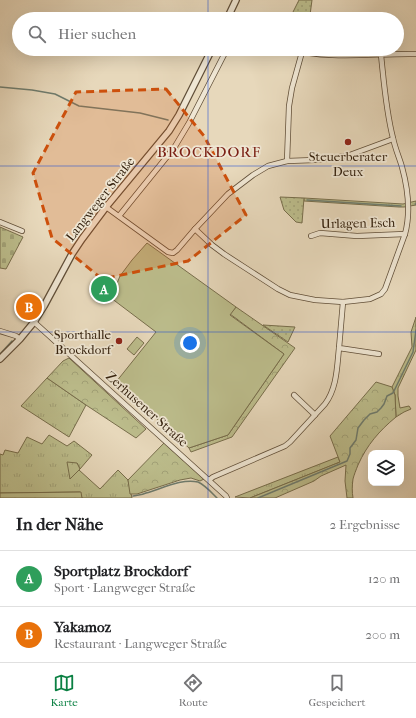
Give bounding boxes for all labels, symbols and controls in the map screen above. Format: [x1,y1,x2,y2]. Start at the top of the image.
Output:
search box [12,12,404,56]
icon: search [26,23,48,45]
text: Hier suchen [58,25,136,43]
marker: Steuerberater Deux [343,137,353,147]
district label: BROCKDORF [157,143,261,161]
place label: Steuerberater Deux [309,149,388,179]
street label: Langweger Straße [62,153,138,244]
street label: Urlagen Esch [321,215,396,231]
pin: A [91,274,117,304]
pin: B [16,292,42,322]
place label: Sporthalle Brockdorf [54,327,114,357]
your location [180,333,200,353]
marker: Sporthalle Brockdorf [114,336,124,346]
street label: Zerhusener Straße [103,368,191,450]
map controls [368,450,404,486]
button: layers [368,450,404,486]
text: In der Nähe [16,514,103,534]
text: 2 Ergebnisse [330,517,400,532]
text: Sportplatz Brockdorf [54,562,188,580]
text: A [25,571,33,586]
text: 120 m [368,571,400,586]
text: Sport · Langweger Straße [54,580,195,595]
text: Yakamoz [54,618,111,636]
text: B [25,627,33,642]
text: 200 m [365,627,400,642]
text: Restaurant · Langweger Straße [54,636,227,651]
tab: Karte [50,672,78,709]
tab: Route [179,672,208,709]
tab: Gespeichert [309,672,365,709]

